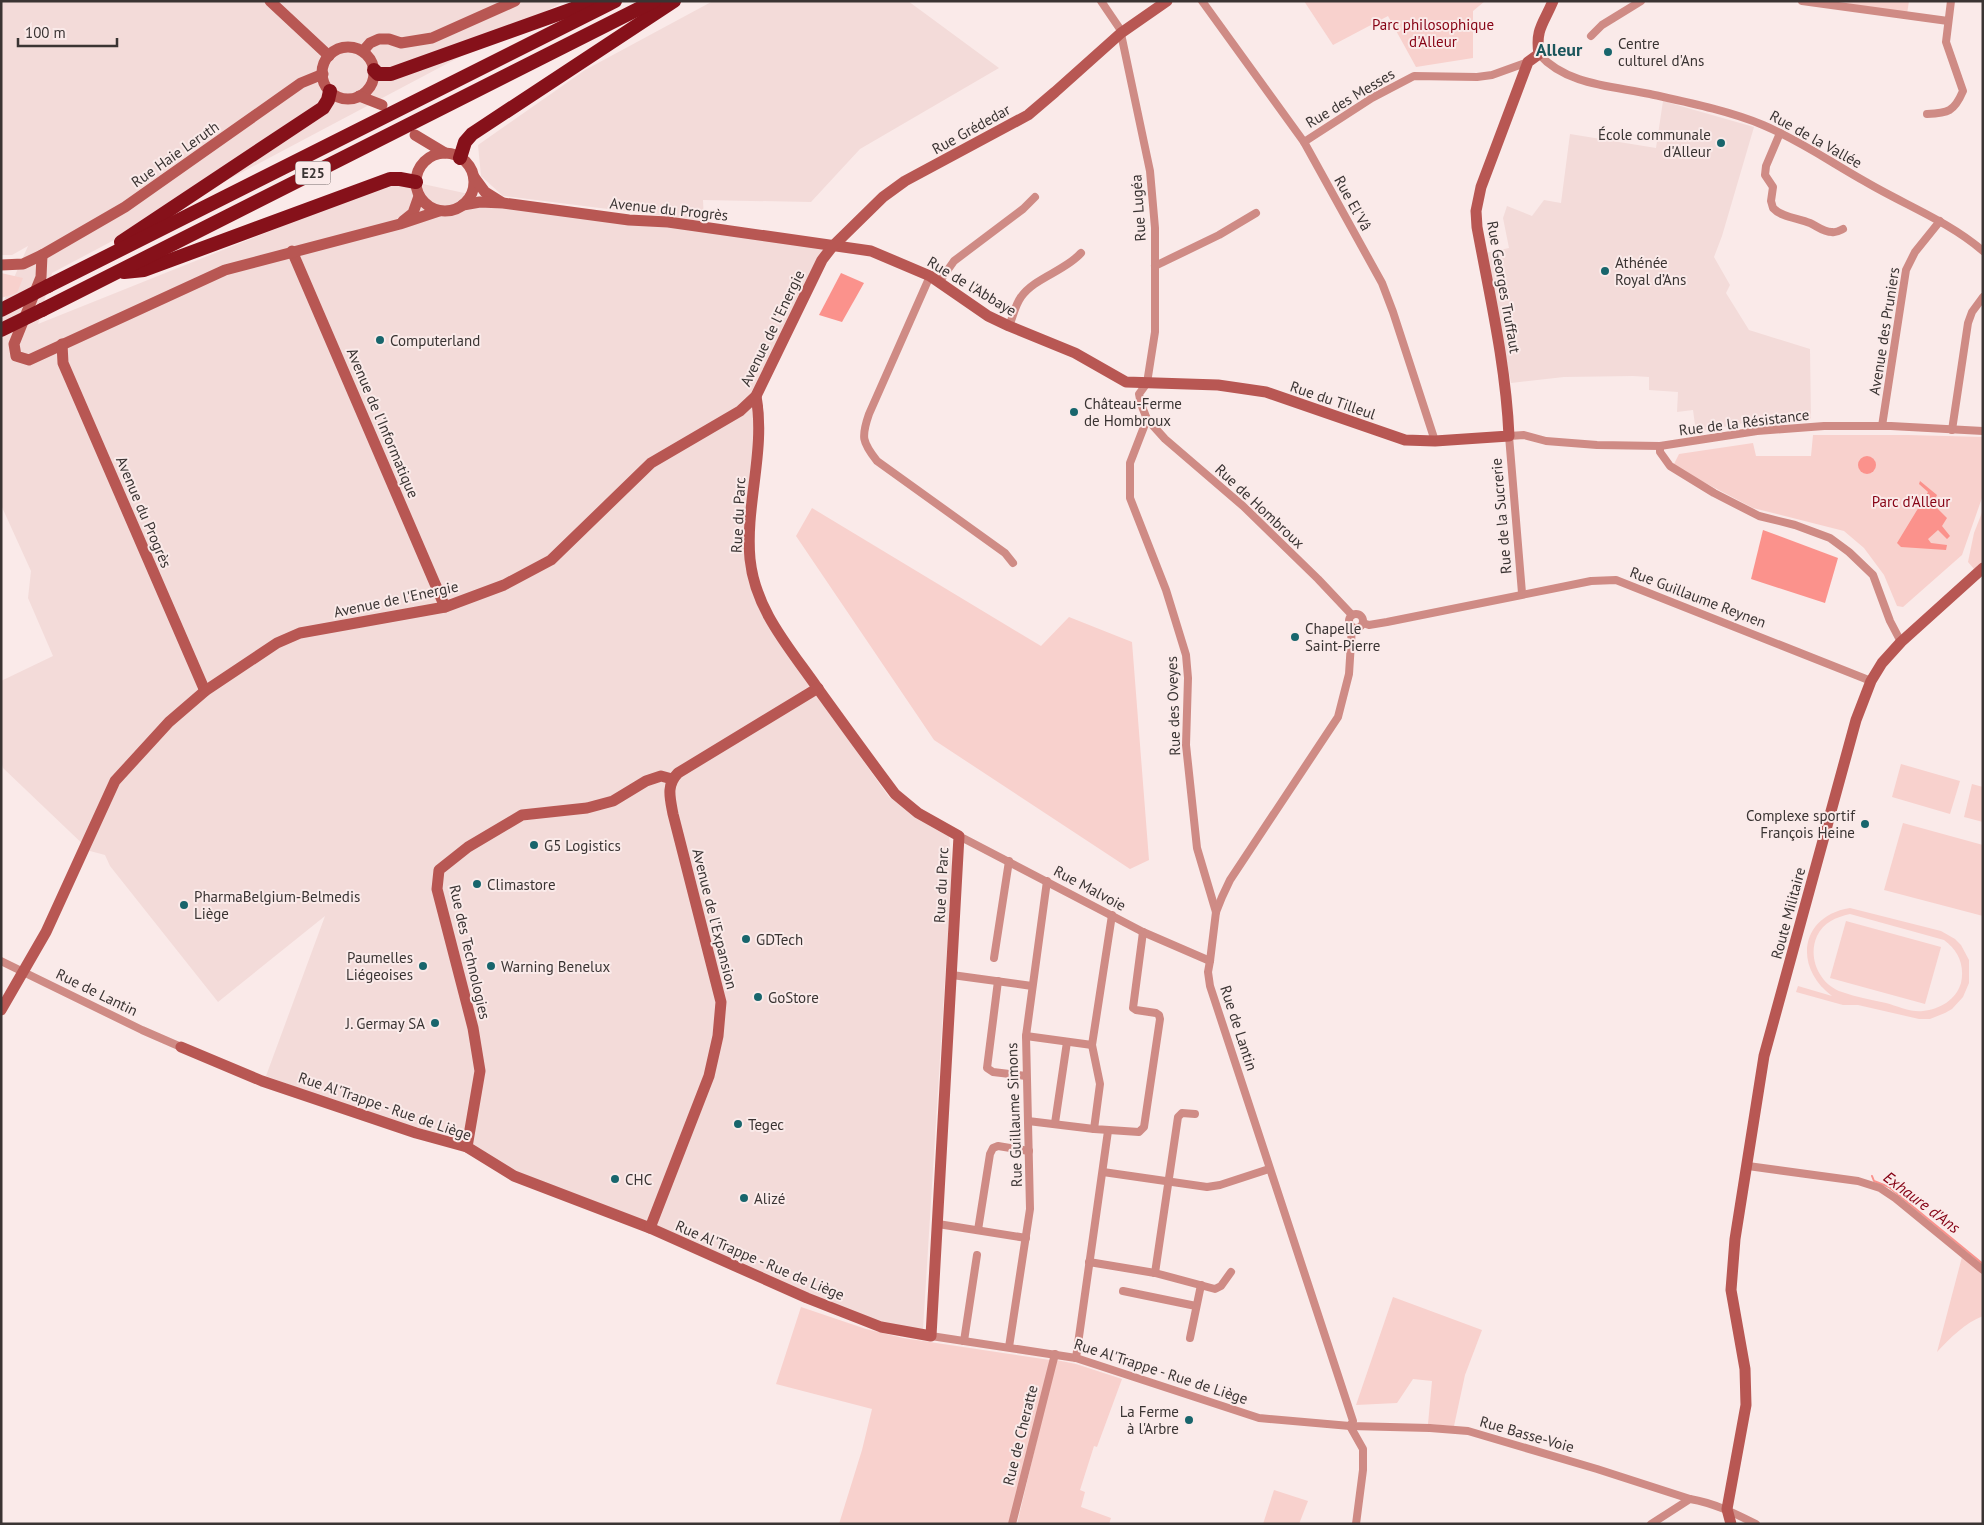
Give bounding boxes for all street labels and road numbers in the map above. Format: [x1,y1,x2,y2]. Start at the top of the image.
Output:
street label: Rue des Messes [1302,64,1398,132]
street label: Rue Grédedar [928,100,1014,158]
street label: Rue de la Vallée [1767,106,1865,172]
street label: Rue Haie Leruth [128,117,222,191]
road number: E25 [296,162,330,184]
street label: Rue El'Vâ [1330,172,1376,234]
street label: Rue Lugéa [1126,174,1150,242]
street label: Avenue du Progrès [609,193,729,225]
street label: Rue Georges Truffaut [1483,219,1525,355]
street label: Rue de l'Abbaye [924,252,1020,320]
street label: Avenue des Pruniers [1865,266,1903,396]
street label: Avenue de l'Energie [736,267,808,389]
street label: Avenue de l'Informatique [343,345,423,501]
street label: Rue du Tilleul [1288,376,1379,424]
street label: Rue de la Résistance [1678,405,1810,439]
street label: Avenue du Progrès [112,453,176,571]
street label: Rue de la Sucrerie [1486,457,1516,575]
street label: Rue de Hombroux [1211,460,1309,553]
street label: Rue du Parc [727,476,749,553]
street label: Rue Guillaume Reynen [1627,562,1769,632]
street label: Avenue de l'Energie [332,577,460,621]
street label: Rue des Oveyes [1162,656,1184,756]
street label: Rue du Parc [930,846,952,923]
street label: Avenue de l'Expansion [688,847,742,991]
street label: Rue Malvoie [1051,861,1129,915]
street label: Route Militaire [1767,865,1809,961]
street label: Rue des Technologies [445,883,495,1021]
street label: Rue de Lantin [53,964,141,1020]
street label: Rue de Lantin [1216,983,1262,1073]
street label: Rue Guillaume Simons [1002,1042,1026,1188]
street label: Rue Al'Trappe - Rue de Liège [296,1067,474,1145]
street label: Rue Al'Trappe - Rue de Liège [673,1216,847,1304]
street label: Rue Al'Trappe - Rue de Liège [1072,1334,1250,1408]
street label: Rue de Cheratte [998,1383,1042,1487]
street label: Rue Basse-Voie [1478,1411,1576,1457]

